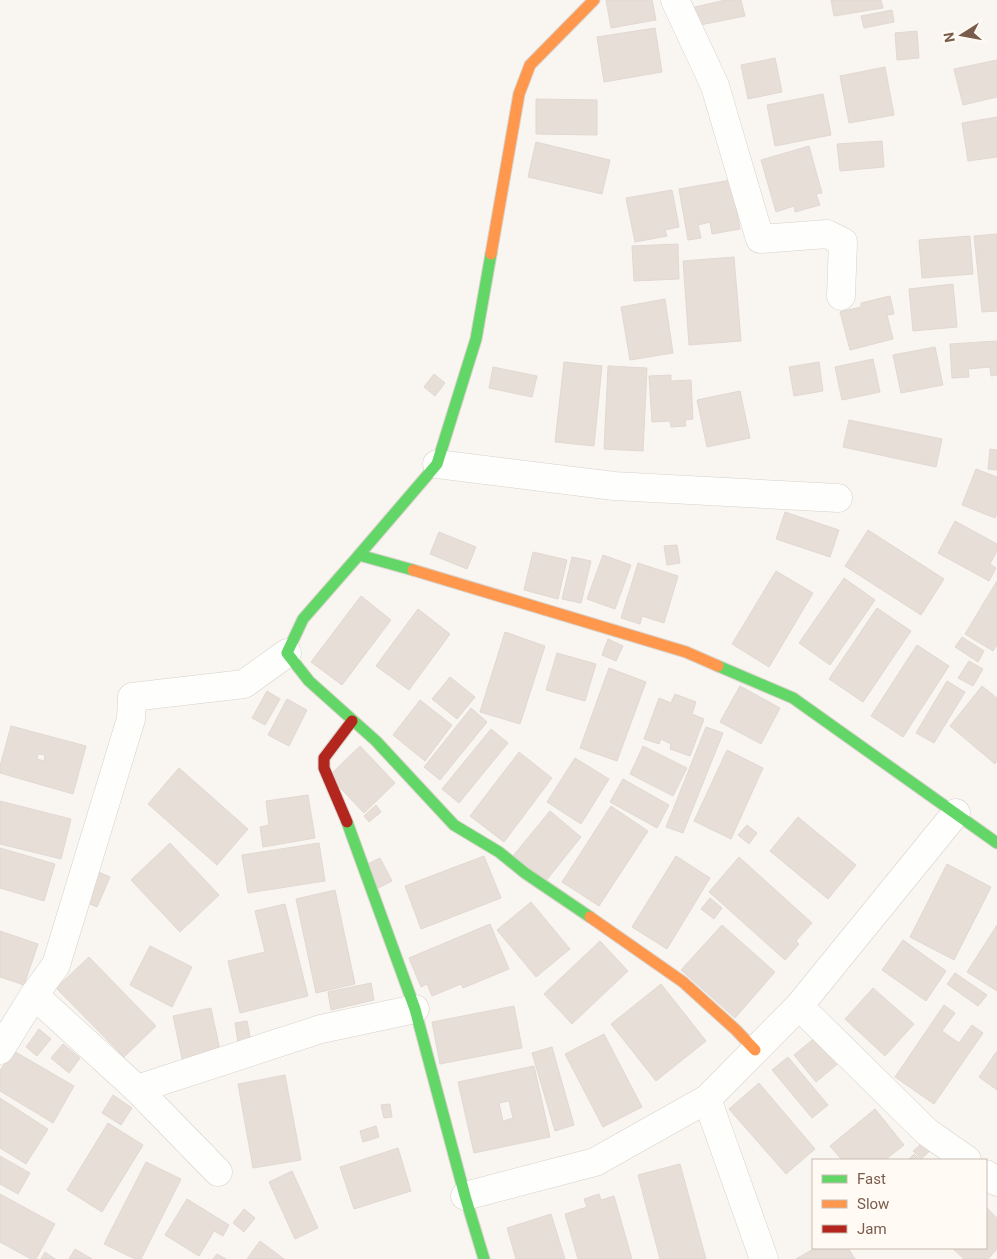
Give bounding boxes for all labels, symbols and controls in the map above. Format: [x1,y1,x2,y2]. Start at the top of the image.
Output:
north arrow [937,10,987,60]
text: N [940,31,958,44]
legend [812,1159,987,1249]
text: Fast [857,1170,886,1188]
text: Slow [857,1195,889,1213]
text: Jam [857,1220,887,1238]

